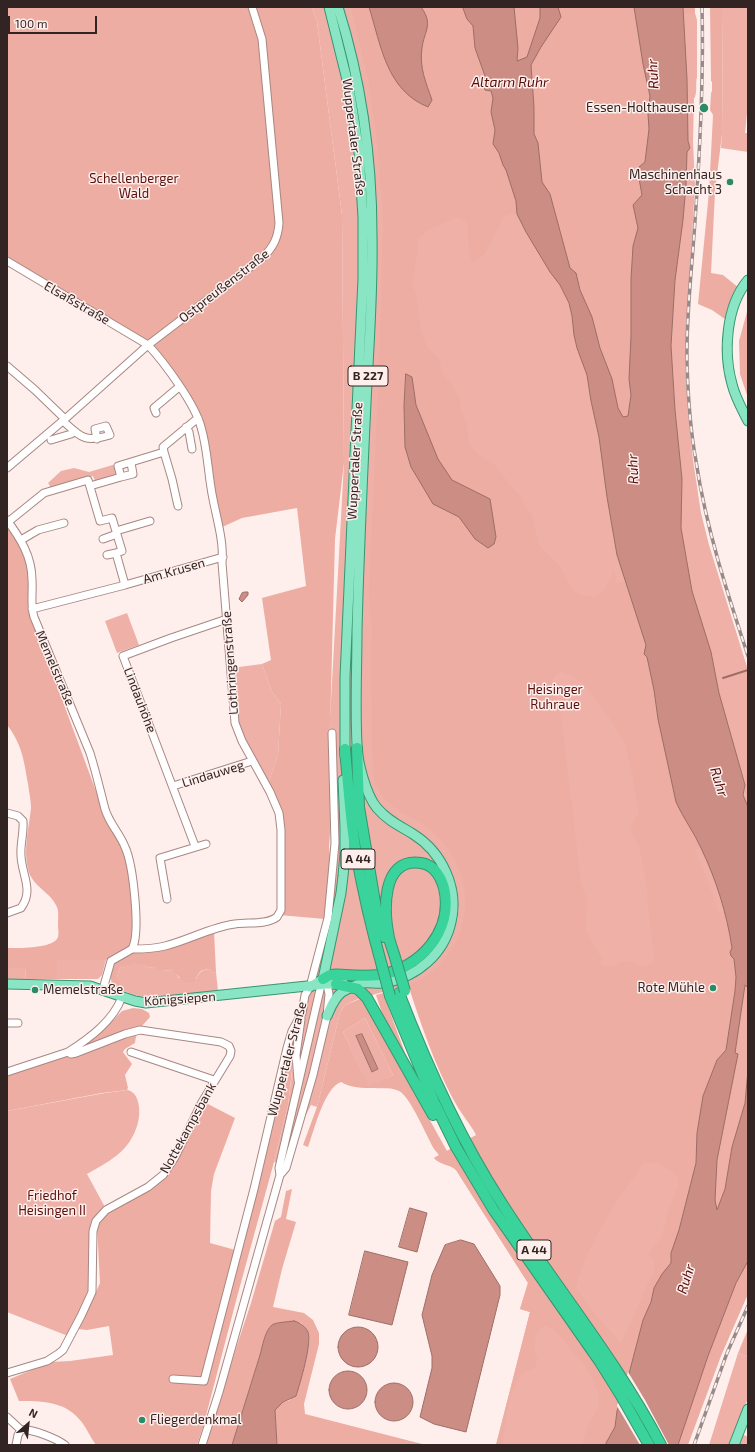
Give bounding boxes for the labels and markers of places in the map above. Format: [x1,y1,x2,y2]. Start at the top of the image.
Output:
place label: Essen-Holthausen [586,100,695,116]
marker: Essen-Holthausen [698,102,710,114]
place label: Maschinenhaus Schacht 3 [629,167,722,198]
marker: Maschinenhaus Schacht 3 [725,177,735,187]
place label: Rote Mühle [638,980,705,996]
place label: Memelstraße [43,982,123,998]
marker: Rote Mühle [708,983,718,993]
marker: Memelstraße [30,985,40,995]
place label: Fliegerdenkmal [150,1412,241,1428]
marker: Fliegerdenkmal [137,1415,147,1425]

